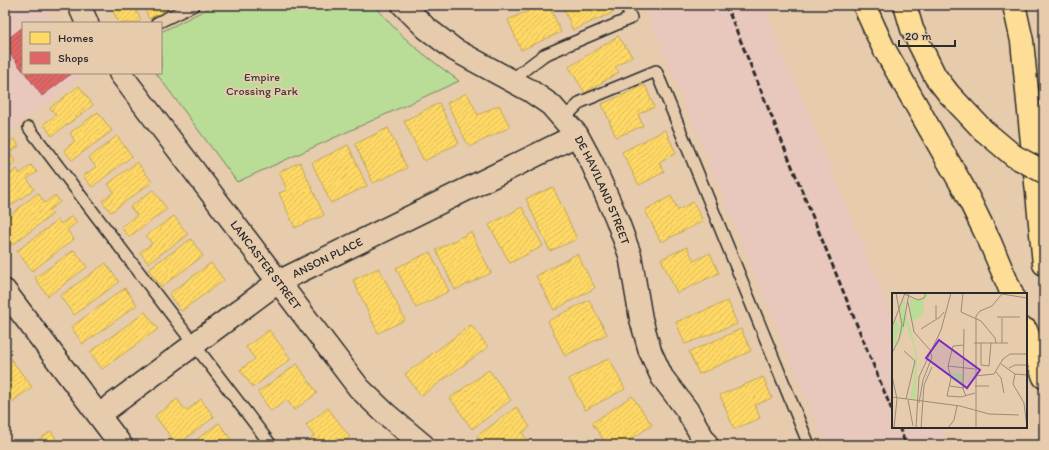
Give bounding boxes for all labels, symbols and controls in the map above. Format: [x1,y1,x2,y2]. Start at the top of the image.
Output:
legend [22,22,162,74]
scale bar [899,22,955,48]
text: 20 m [905,29,932,43]
text: Homes [58,31,94,45]
text: Shops [58,51,89,65]
park label: Empire Crossing Park [226,70,299,98]
street label: DE HAVILAND STREET [572,133,633,247]
street label: LANCASTER STREET [227,218,304,313]
street label: ANSON PLACE [290,234,365,281]
inset map [892,293,1027,428]

